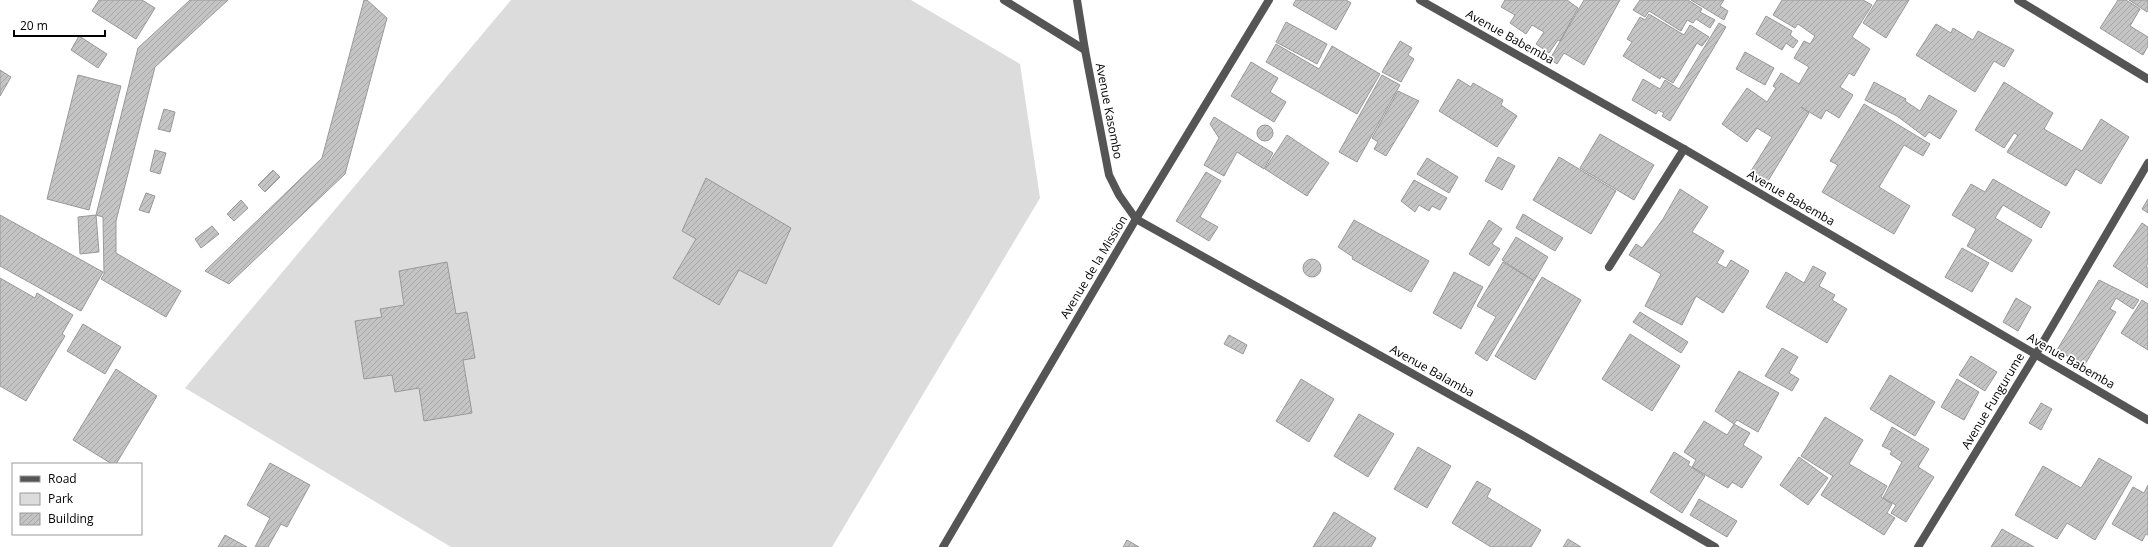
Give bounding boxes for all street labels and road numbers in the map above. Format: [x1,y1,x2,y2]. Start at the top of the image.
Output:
street label: Avenue Babemba [1463,5,1557,68]
street label: Avenue Kasombo [1092,61,1127,160]
street label: Avenue Babemba [1744,166,1838,230]
street label: Avenue de la Mission [1056,212,1131,322]
street label: Avenue Babemba [2024,329,2118,393]
street label: Avenue Balamba [1387,340,1478,401]
street label: Avenue Fungurume [1957,349,2028,452]

